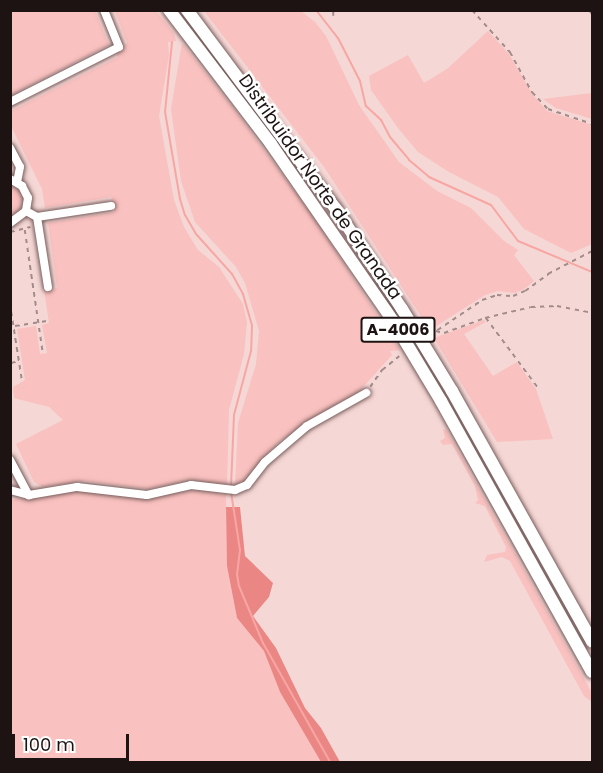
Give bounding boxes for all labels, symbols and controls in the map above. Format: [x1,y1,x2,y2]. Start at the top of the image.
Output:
street label: Distribuidor Norte de Granada [234,70,406,304]
road number: A-4006 [360,317,436,343]
scale bar [15,722,132,760]
text: 100 m [23,732,75,757]

